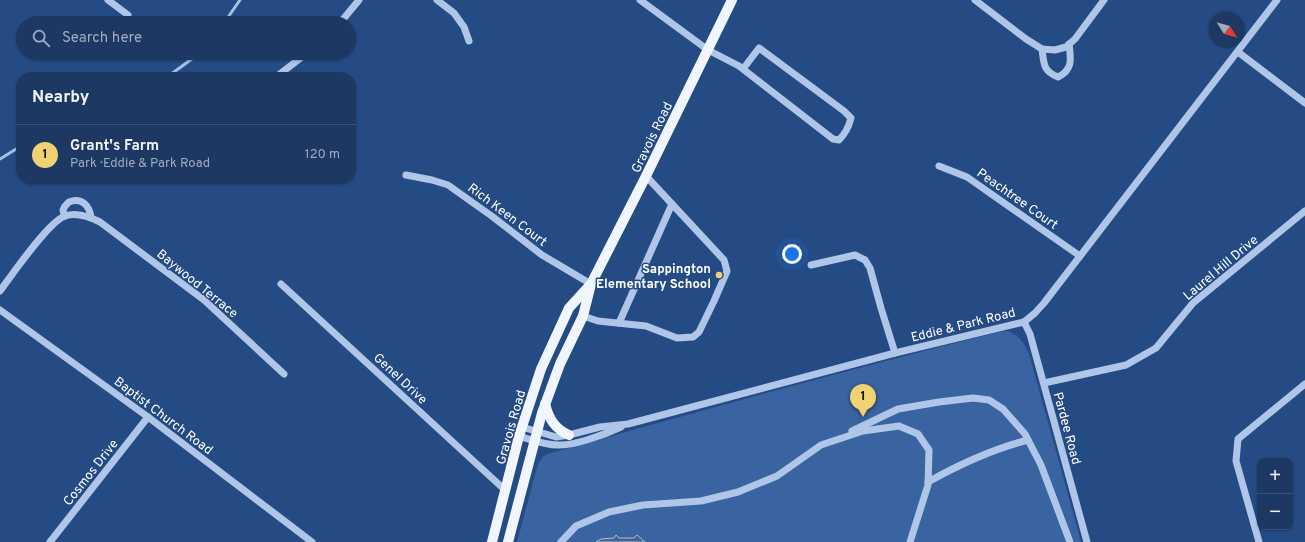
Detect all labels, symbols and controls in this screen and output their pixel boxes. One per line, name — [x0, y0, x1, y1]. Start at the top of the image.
north arrow — [1209, 12, 1245, 48]
search box — [16, 16, 356, 60]
icon: search — [30, 27, 52, 49]
text: Search here — [62, 29, 142, 48]
text: Nearby — [32, 87, 89, 109]
street label: Gravois Road — [629, 100, 677, 176]
text: Grant's Farm — [70, 137, 159, 156]
text: 1 — [42, 147, 48, 163]
text: 120 m — [305, 147, 340, 163]
text: Park · Eddie & Park Road — [70, 156, 210, 172]
street label: Peachtree Court — [973, 166, 1061, 234]
street label: Rich Keen Court — [464, 181, 550, 251]
street label: Laurel Hill Drive — [1181, 233, 1262, 304]
your location — [782, 244, 802, 264]
street label: Baywood Terrace — [153, 247, 241, 322]
place label: Sappington Elementary School — [596, 262, 711, 293]
marker: Sappington Elementary School — [714, 270, 724, 280]
street label: Eddie & Park Road — [910, 305, 1017, 347]
street label: Genel Drive — [369, 350, 430, 408]
street label: Baptist Church Road — [110, 374, 215, 459]
pin: 1 — [850, 384, 876, 417]
street label: Gravois Road — [494, 388, 530, 467]
street label: Pardee Road — [1049, 391, 1083, 467]
street label: Cosmos Drive — [61, 437, 123, 510]
map controls — [1257, 458, 1293, 530]
button: + — [1257, 458, 1293, 494]
button: − — [1257, 494, 1293, 530]

